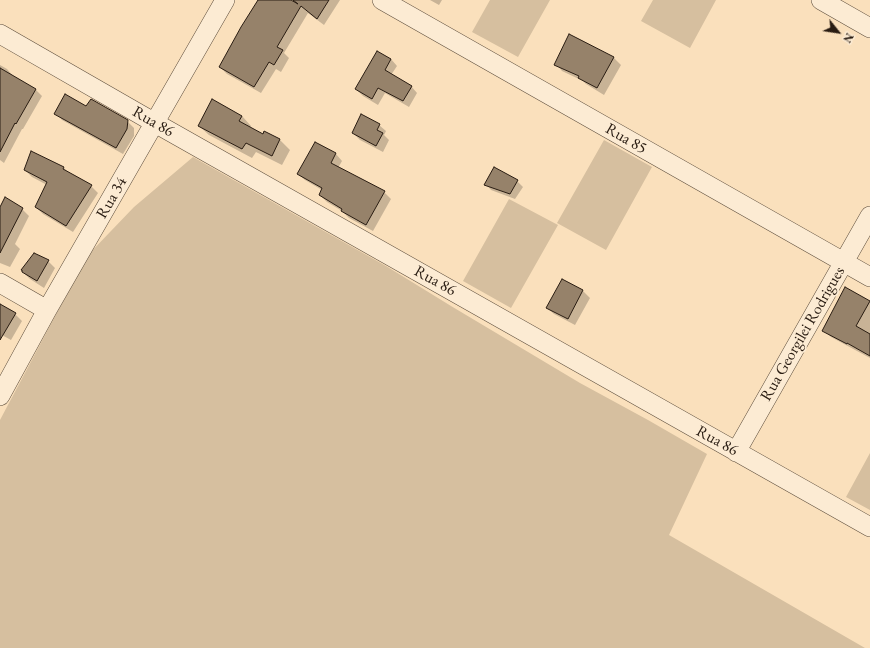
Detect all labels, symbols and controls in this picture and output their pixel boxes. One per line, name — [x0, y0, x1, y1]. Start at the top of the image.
north arrow — [818, 12, 858, 52]
text: N — [840, 31, 857, 45]
street label: Rua 86 — [129, 102, 177, 142]
street label: Rua 85 — [602, 119, 650, 159]
street label: Rua 34 — [92, 174, 132, 222]
street label: Rua 86 — [411, 262, 459, 300]
street label: Rua Georgilei Rodrigues — [757, 263, 849, 405]
street label: Rua 86 — [693, 422, 741, 460]

